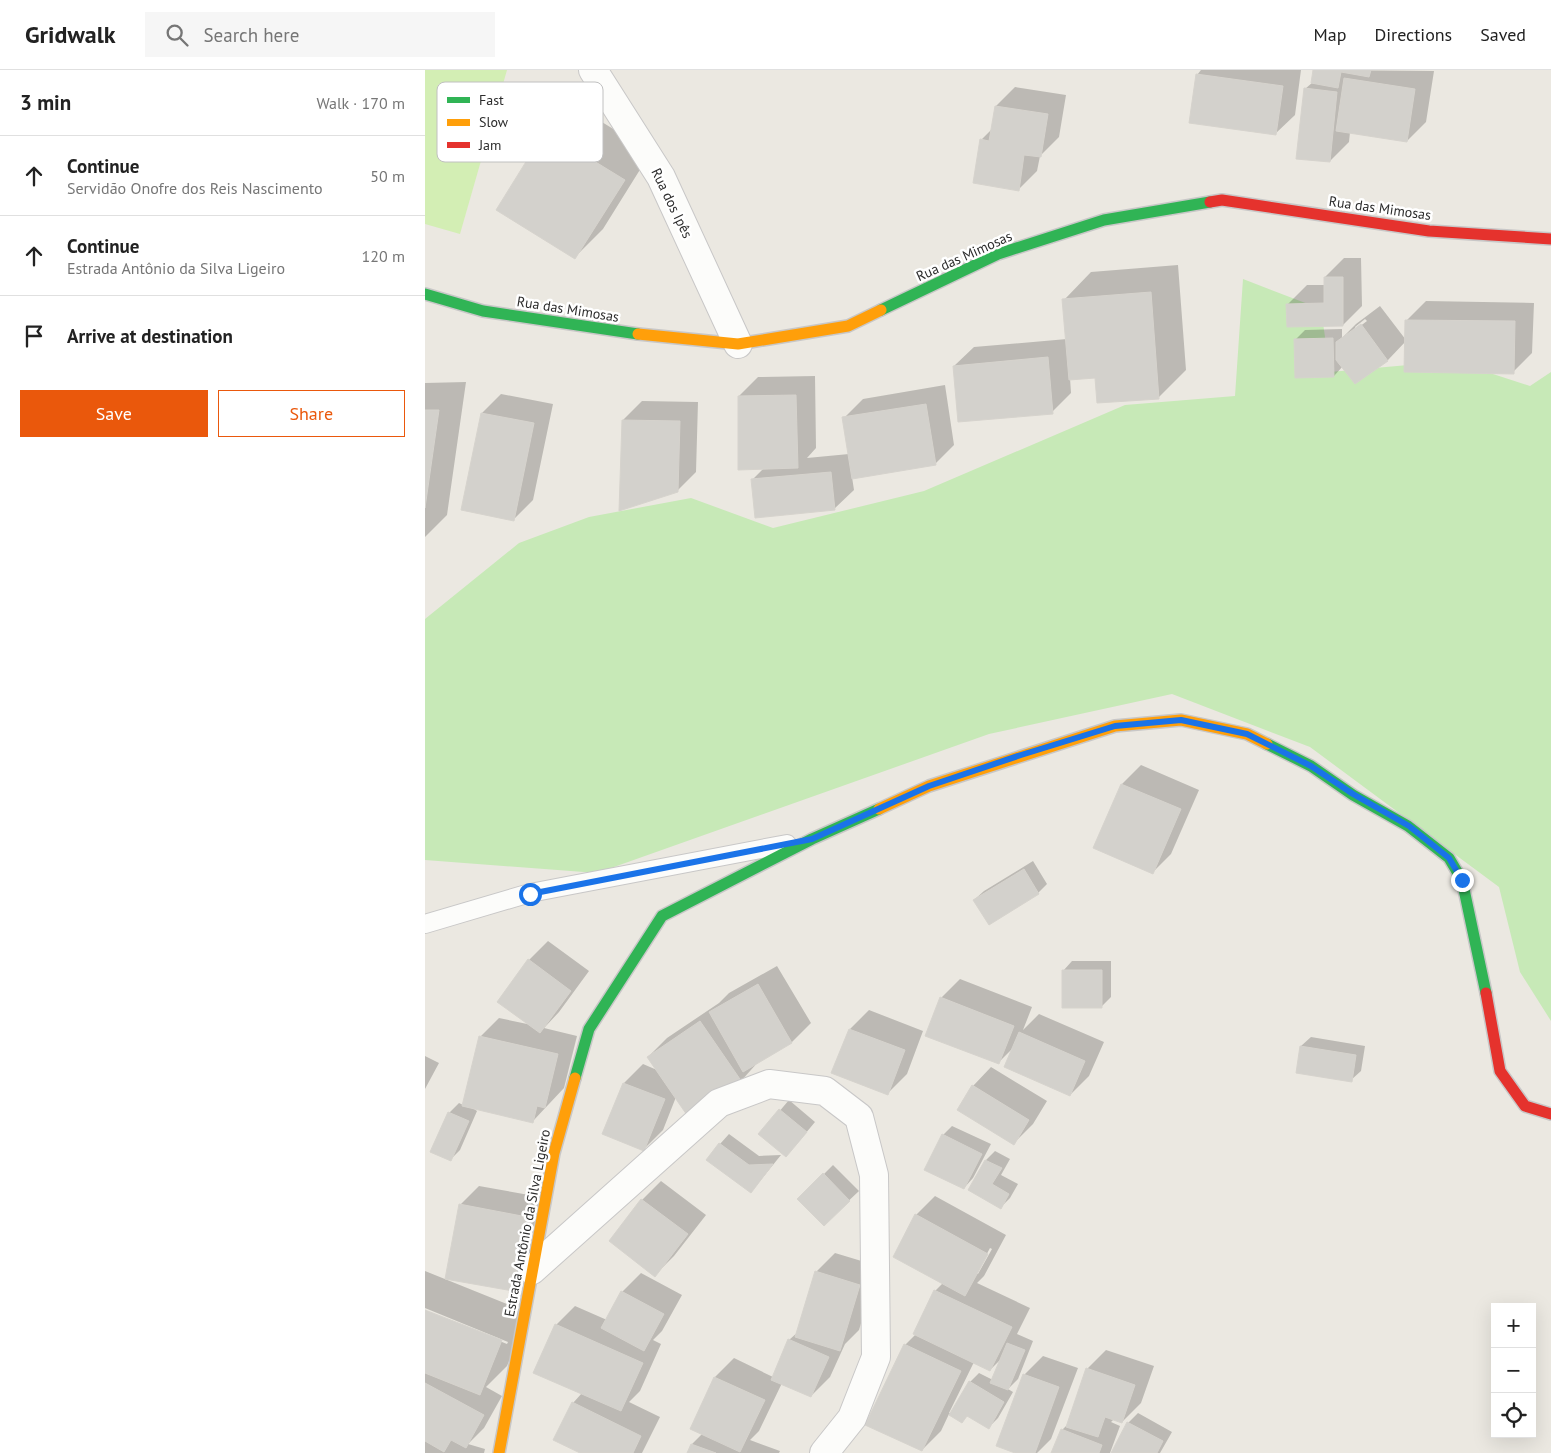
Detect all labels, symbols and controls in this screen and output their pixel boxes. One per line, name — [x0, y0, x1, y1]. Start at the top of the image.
search box — [145, 12, 495, 57]
text: Gridwalk — [25, 19, 115, 50]
icon: search — [163, 21, 191, 49]
text: Search here — [203, 23, 299, 47]
text: Map — [1314, 23, 1346, 46]
text: Directions — [1374, 23, 1452, 46]
text: Saved — [1480, 23, 1526, 46]
legend — [437, 82, 603, 162]
text: 3 min — [20, 89, 71, 116]
text: Fast — [479, 91, 504, 109]
text: Walk · 170 m — [316, 93, 405, 113]
text: Slow — [479, 113, 509, 131]
text: Jam — [478, 136, 501, 154]
text: Continue — [67, 154, 139, 178]
icon: ahead — [20, 162, 48, 190]
street label: Rua dos Ipês — [647, 165, 697, 241]
text: 50 m — [370, 166, 405, 186]
text: Servidão Onofre dos Reis Nascimento — [67, 178, 323, 198]
street label: Rua das Mimosas — [1328, 192, 1432, 224]
street label: Rua das Mimosas — [913, 227, 1015, 285]
text: Continue — [67, 234, 139, 258]
icon: ahead — [20, 242, 48, 270]
text: 120 m — [362, 246, 405, 266]
text: Estrada Antônio da Silva Ligeiro — [67, 258, 285, 278]
street label: Rua das Mimosas — [516, 292, 620, 326]
icon: arrive — [20, 322, 48, 350]
text: Arrive at destination — [67, 324, 233, 348]
button: Save — [20, 390, 208, 437]
button: Share — [218, 390, 405, 437]
route end — [1451, 869, 1474, 892]
route start — [519, 883, 542, 906]
street label: Estrada Antônio da Silva Ligeiro — [500, 1128, 554, 1318]
map controls — [1491, 1303, 1536, 1438]
button: + — [1491, 1303, 1536, 1348]
button: − — [1491, 1348, 1536, 1393]
button: locate — [1491, 1393, 1536, 1438]

